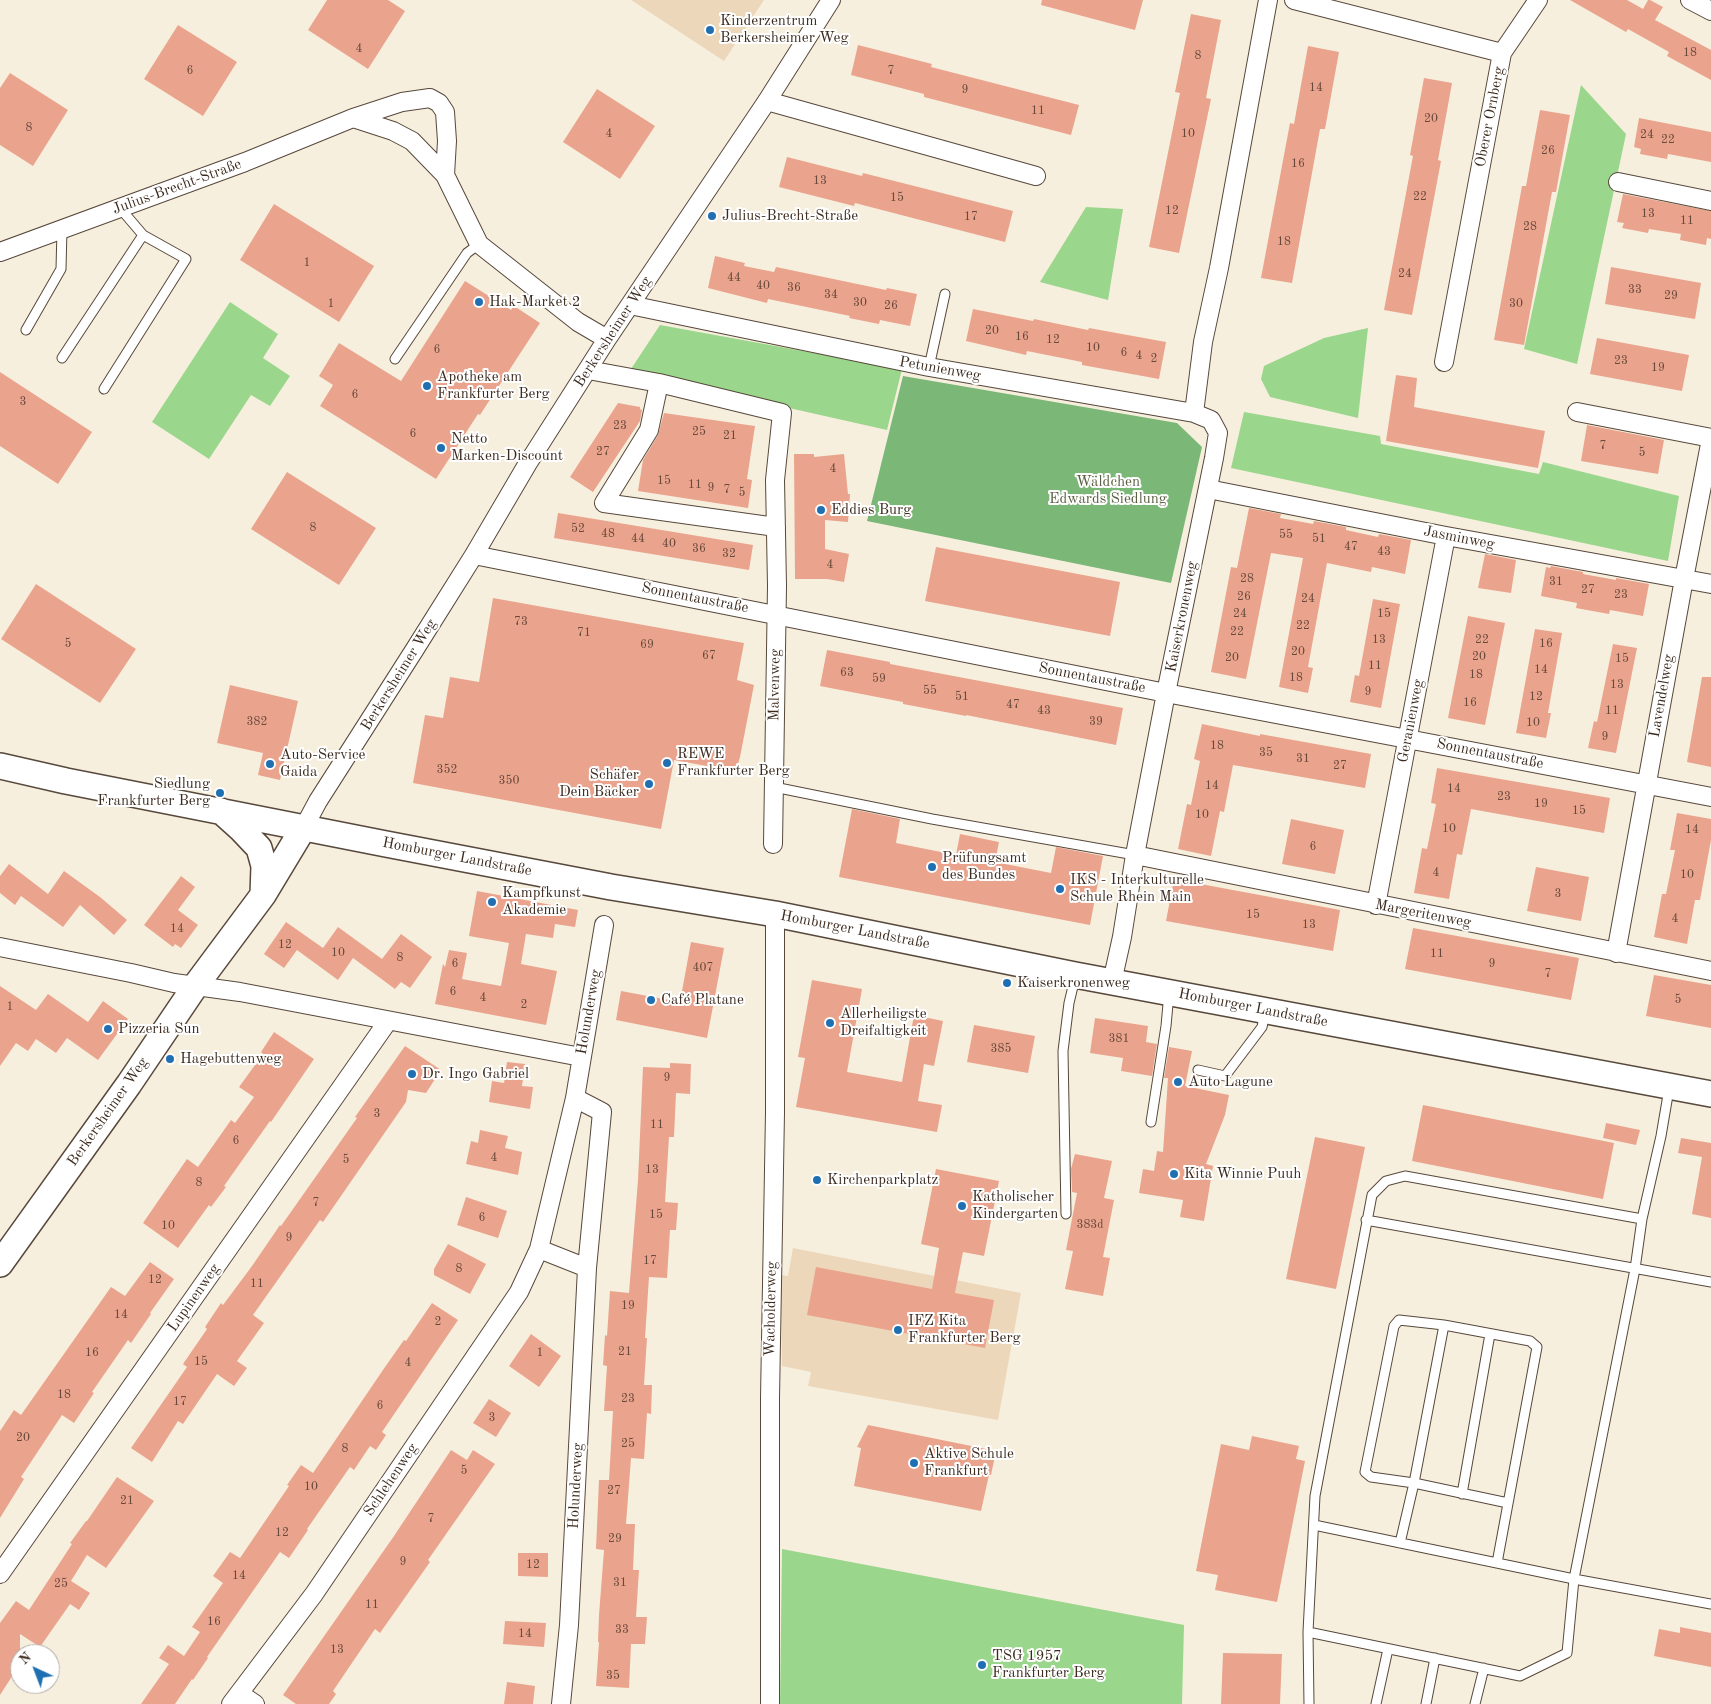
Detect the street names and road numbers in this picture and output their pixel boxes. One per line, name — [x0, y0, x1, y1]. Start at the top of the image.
street label: Oberer Ornberg — [1471, 65, 1509, 169]
street label: Julius-Brecht-Straße — [110, 155, 244, 219]
street label: Berkersheimer Weg — [570, 273, 656, 391]
street label: Petunienweg — [898, 353, 982, 385]
street label: Jasminweg — [1422, 522, 1496, 554]
street label: Kaiserkronenweg — [1162, 560, 1202, 674]
street label: Sonnentaustraße — [640, 579, 750, 617]
street label: Berkersheimer Weg — [357, 616, 441, 734]
street label: Malvenweg — [765, 649, 785, 721]
street label: Lavendelweg — [1646, 653, 1678, 739]
street label: Sonnentaustraße — [1037, 659, 1147, 697]
street label: Geranienweg — [1394, 678, 1428, 764]
street label: Sonnentaustraße — [1435, 735, 1545, 773]
street label: Homburger Landstraße — [381, 834, 533, 880]
street label: Margeritenweg — [1373, 896, 1473, 932]
street label: Homburger Landstraße — [779, 907, 931, 953]
street label: Holunderweg — [573, 968, 605, 1056]
street label: Homburger Landstraße — [1177, 985, 1329, 1031]
street label: Berkersheimer Weg — [64, 1054, 152, 1170]
street label: Lupinenweg — [164, 1261, 224, 1335]
street label: Wacholderweg — [761, 1261, 781, 1357]
street label: Schlehenweg — [360, 1440, 422, 1520]
street label: Holunderweg — [565, 1442, 587, 1530]

